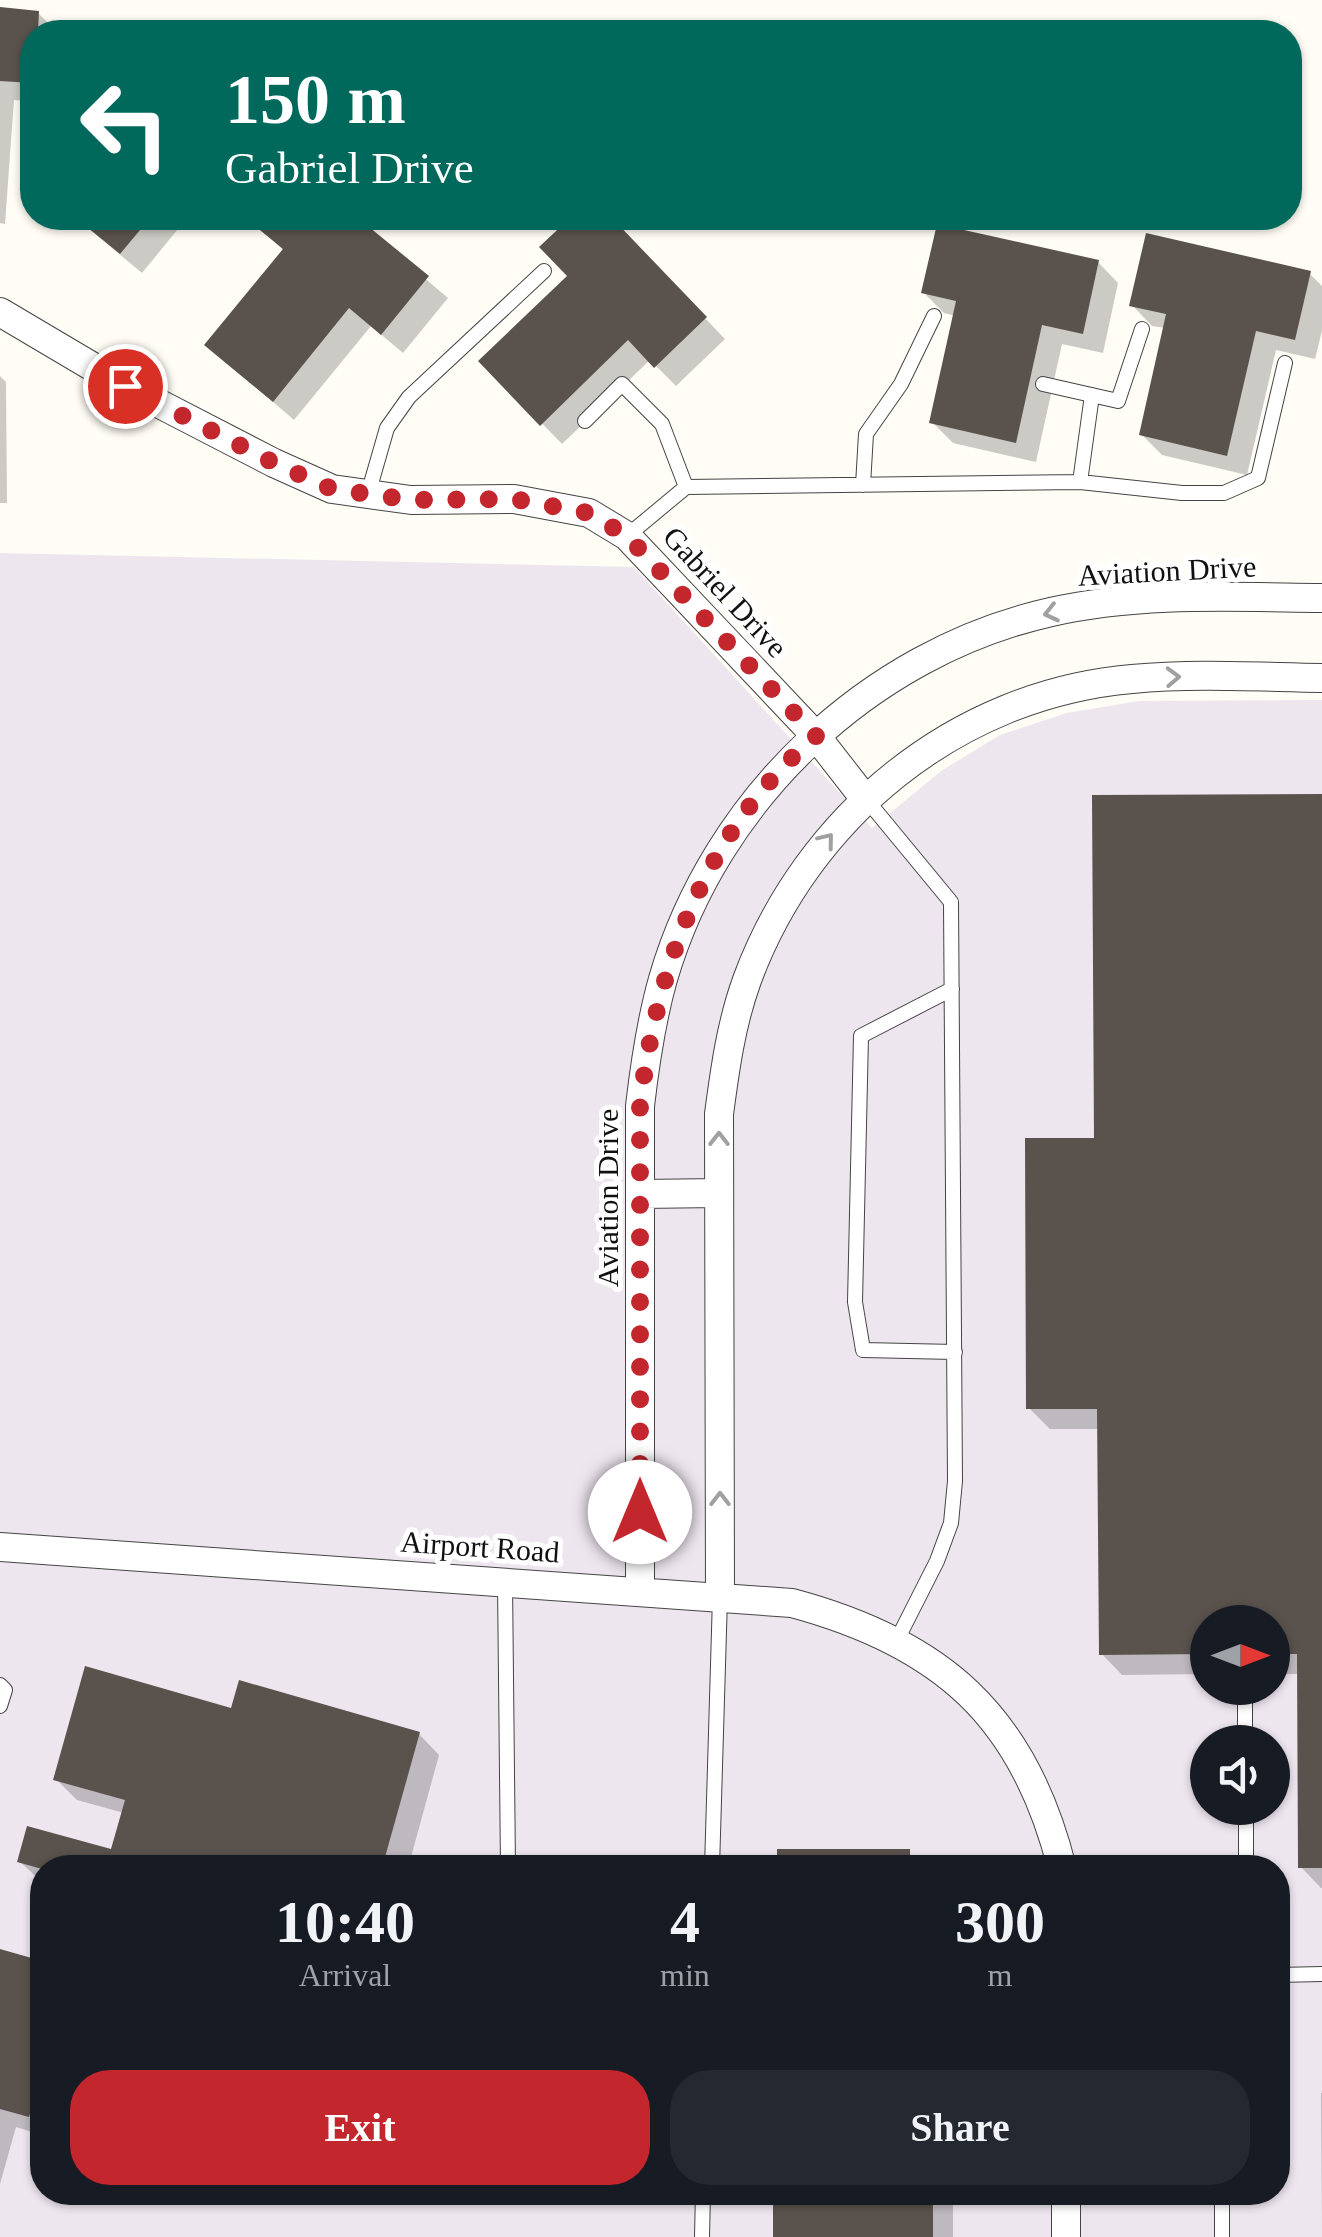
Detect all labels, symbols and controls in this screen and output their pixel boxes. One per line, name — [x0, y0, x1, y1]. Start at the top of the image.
icon: left — [60, 60, 190, 190]
text: 150 m — [225, 61, 406, 138]
text: Gabriel Drive — [225, 143, 474, 193]
pin — [83, 344, 168, 429]
icon: arrive — [98, 359, 153, 414]
street label: Gabriel Drive — [657, 520, 794, 664]
street label: Aviation Drive — [1077, 549, 1257, 592]
one-way arrow — [1043, 601, 1060, 622]
one-way arrow — [1165, 667, 1181, 688]
one-way arrow — [815, 833, 833, 851]
street label: Aviation Drive — [591, 1109, 624, 1287]
one-way arrow — [708, 1131, 730, 1146]
position arrow — [588, 1460, 692, 1564]
one-way arrow — [709, 1491, 731, 1506]
street label: Airport Road — [400, 1524, 561, 1569]
north arrow — [1190, 1605, 1290, 1705]
map controls — [1190, 1605, 1290, 1825]
button: sound — [1190, 1725, 1290, 1825]
text: 10:40 — [275, 1889, 415, 1955]
text: 4 — [670, 1889, 700, 1955]
text: 300 — [955, 1889, 1045, 1955]
text: Arrival — [299, 1957, 391, 1993]
text: min — [660, 1957, 710, 1993]
text: m — [987, 1957, 1012, 1993]
button: Exit — [70, 2070, 650, 2185]
button: Share — [670, 2070, 1250, 2185]

